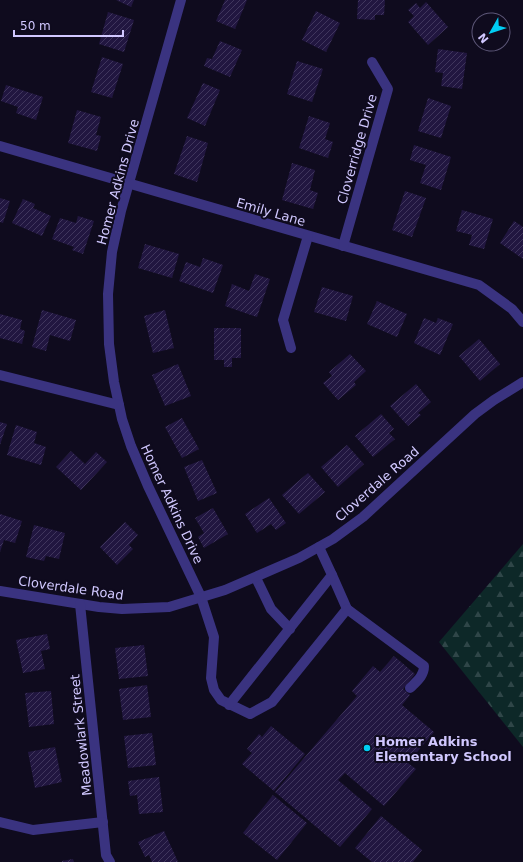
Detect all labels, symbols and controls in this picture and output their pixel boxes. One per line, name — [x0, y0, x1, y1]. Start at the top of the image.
scale bar — [14, 12, 123, 38]
north arrow — [471, 12, 511, 52]
text: 50 m — [20, 19, 51, 33]
text: N — [476, 30, 492, 46]
street label: Cloverridge Drive — [334, 92, 380, 206]
street label: Homer Adkins Drive — [94, 117, 142, 247]
street label: Emily Lane — [235, 195, 307, 229]
street label: Homer Adkins Drive — [138, 442, 206, 566]
street label: Cloverdale Road — [332, 444, 422, 524]
street label: Cloverdale Road — [17, 573, 125, 603]
street label: Meadowlark Street — [67, 673, 95, 797]
place label: Homer Adkins Elementary School — [375, 734, 512, 764]
marker: Homer Adkins Elementary School — [362, 743, 372, 753]

